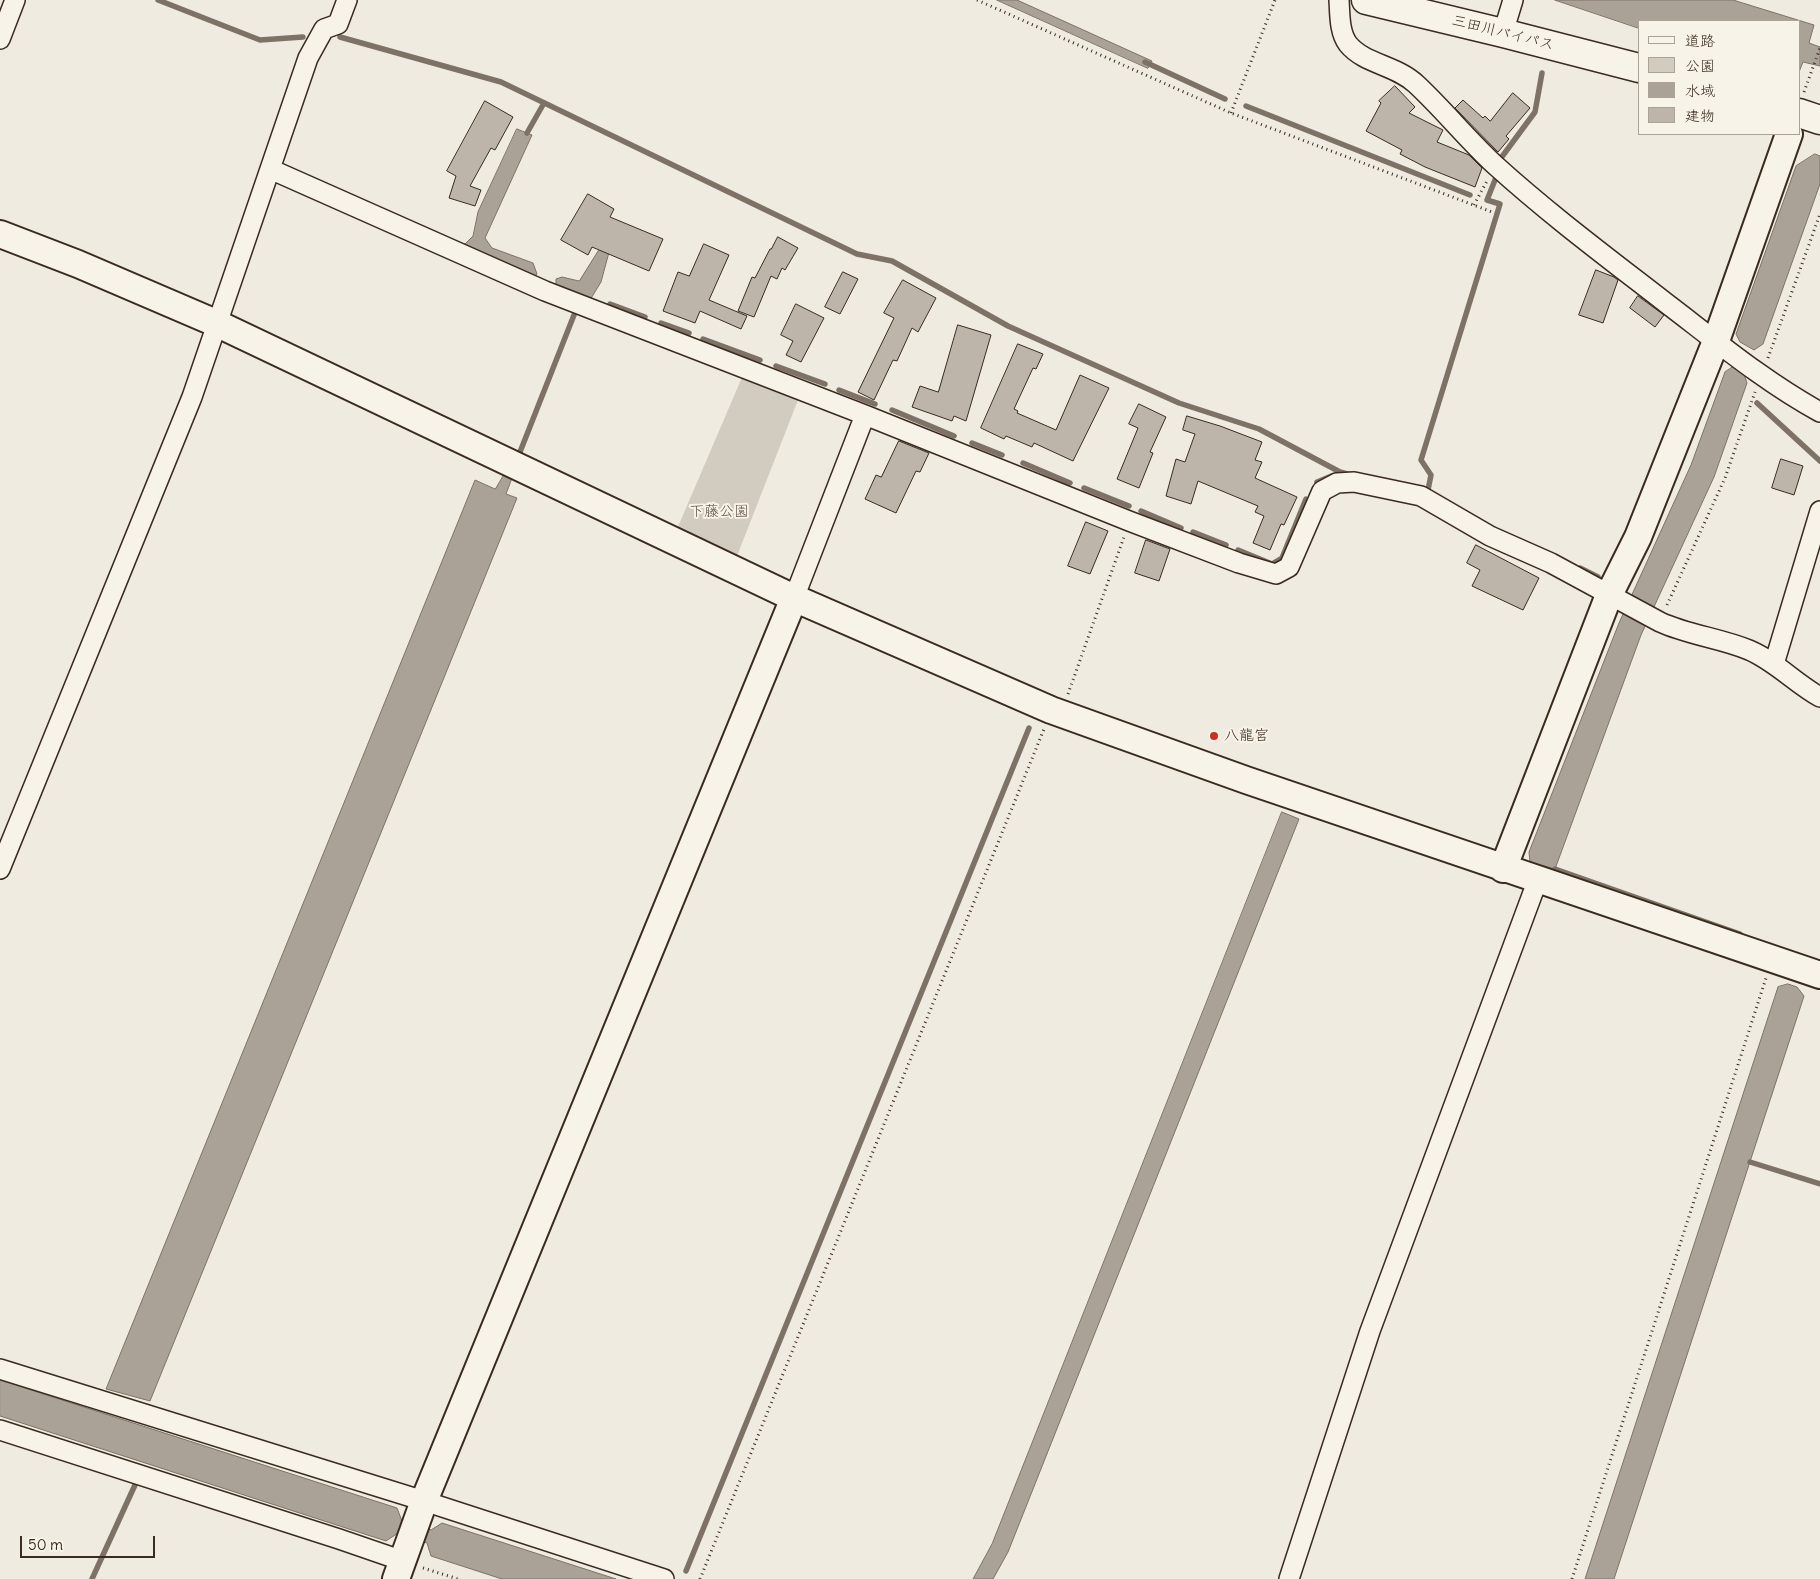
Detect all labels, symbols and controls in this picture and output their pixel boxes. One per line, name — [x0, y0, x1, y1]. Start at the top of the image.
street label: 三田川バイパス — [1450, 12, 1556, 54]
legend — [1638, 20, 1800, 135]
text: 道路 — [1685, 31, 1715, 50]
text: 公園 — [1685, 56, 1715, 75]
text: 水域 — [1685, 81, 1715, 100]
text: 建物 — [1685, 106, 1715, 125]
park label: 下藤公園 — [689, 503, 749, 521]
place label: 八龍宮 — [1224, 727, 1269, 745]
marker: 八龍宮 — [1208, 730, 1220, 742]
scale bar — [22, 1526, 158, 1558]
text: 50 m — [28, 1535, 63, 1554]

